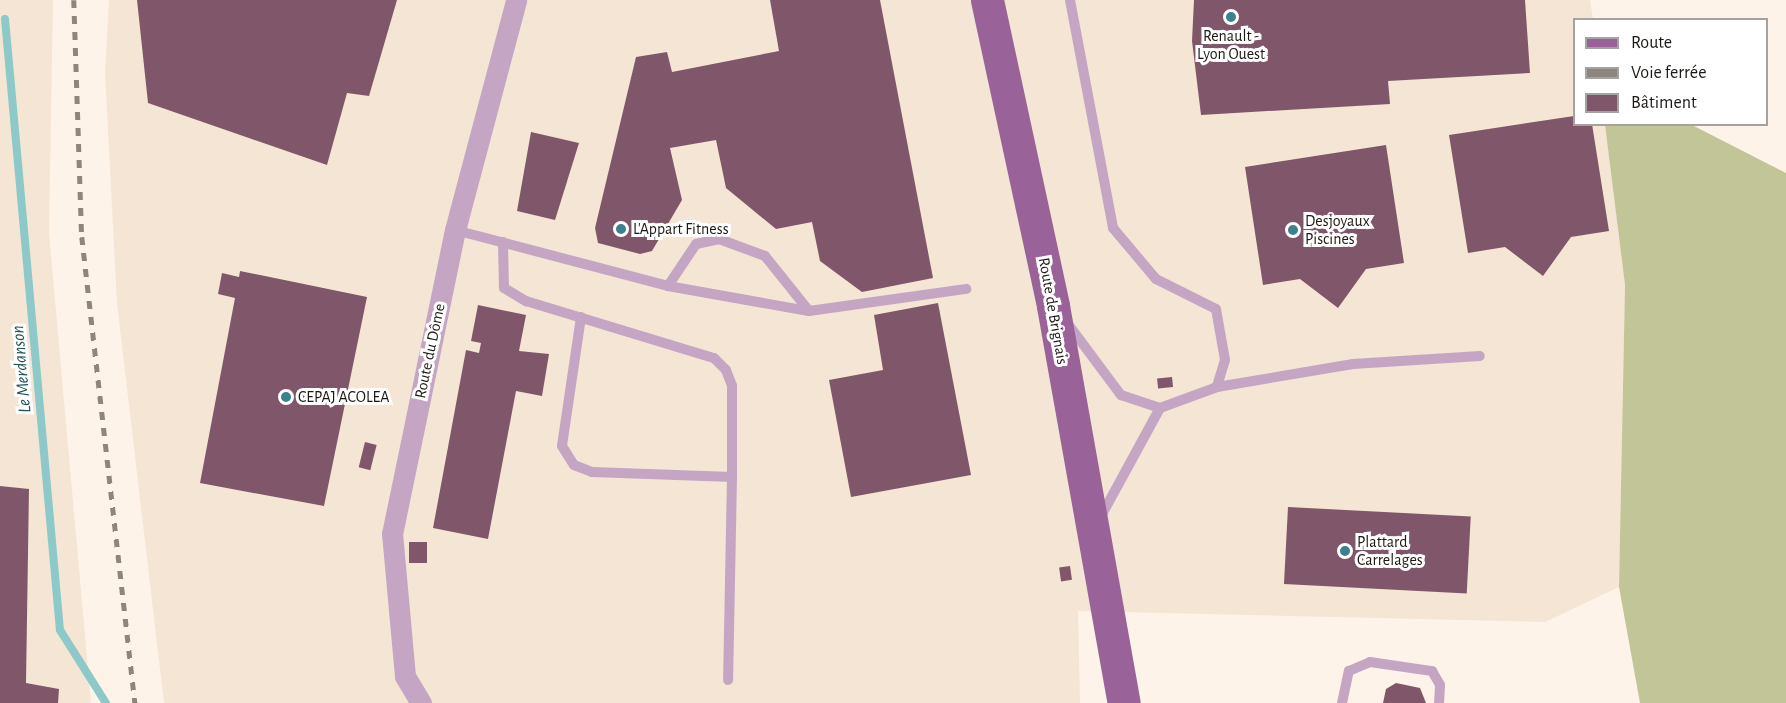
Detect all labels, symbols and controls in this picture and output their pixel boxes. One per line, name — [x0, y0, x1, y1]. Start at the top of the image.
marker: Renault - Lyon Ouest — [1224, 10, 1238, 24]
legend — [1573, 18, 1768, 126]
place label: Renault - Lyon Ouest — [1197, 26, 1265, 64]
text: Route — [1631, 34, 1672, 52]
text: Voie ferrée — [1631, 64, 1706, 82]
text: Bâtiment — [1631, 94, 1697, 112]
place label: Desjoyaux Piscines — [1305, 211, 1370, 249]
place label: L'Appart Fitness — [633, 219, 729, 239]
marker: L'Appart Fitness — [614, 222, 628, 236]
marker: Desjoyaux Piscines — [1286, 223, 1300, 237]
street label: Route de Brignais — [1034, 256, 1072, 366]
street label: Route du Dôme — [411, 302, 449, 400]
water label: Le Merdanson — [7, 324, 37, 414]
place label: CEPAJ ACOLEA — [298, 387, 390, 407]
marker: CEPAJ ACOLEA — [279, 390, 293, 404]
place label: Plattard Carrelages — [1357, 532, 1423, 570]
marker: Plattard Carrelages — [1338, 544, 1352, 558]

